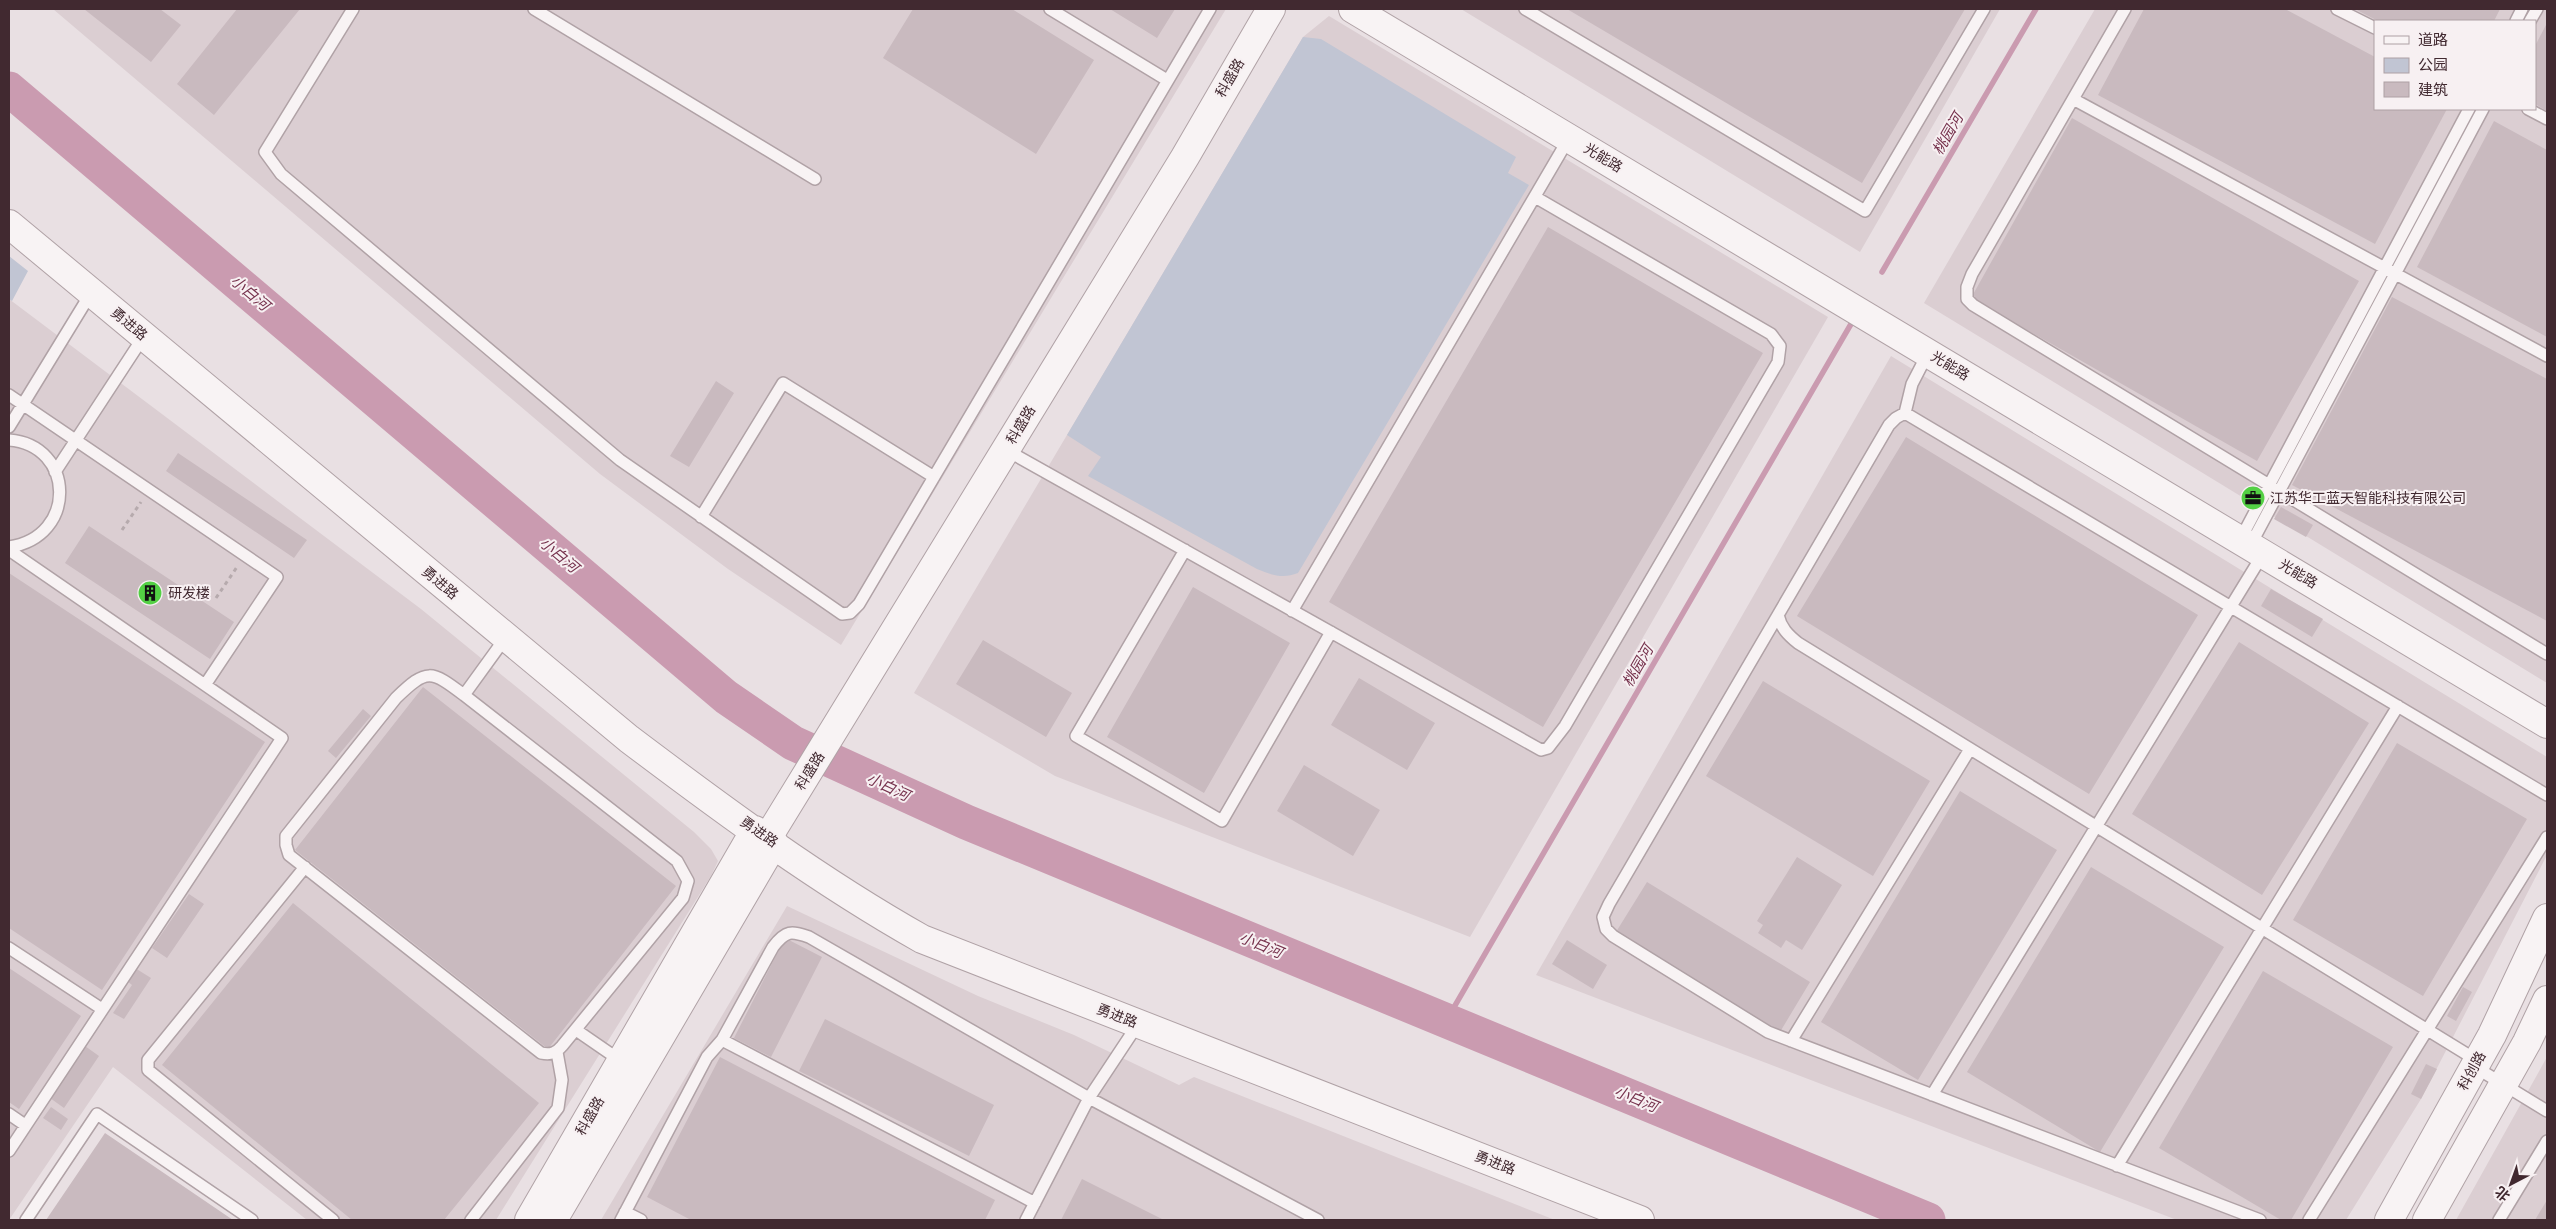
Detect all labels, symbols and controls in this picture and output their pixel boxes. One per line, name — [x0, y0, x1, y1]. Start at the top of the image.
legend — [2374, 20, 2536, 110]
text: 道路 — [2418, 30, 2448, 50]
street label: 科盛路 — [1211, 55, 1249, 101]
text: 公园 — [2418, 55, 2448, 75]
text: 建筑 — [2418, 80, 2448, 100]
water label: 桃园河 — [1928, 107, 1969, 158]
street label: 光能路 — [1580, 139, 1626, 177]
water label: 小白河 — [226, 271, 276, 317]
street label: 勇进路 — [107, 303, 151, 345]
street label: 光能路 — [1927, 347, 1973, 385]
street label: 科盛路 — [1002, 402, 1040, 448]
office icon: 江苏华工蓝天智能科技有限公司 — [2240, 485, 2266, 511]
place label: 江苏华工蓝天智能科技有限公司 — [2270, 489, 2466, 508]
water label: 小白河 — [535, 533, 585, 579]
street label: 光能路 — [2275, 555, 2321, 593]
street label: 勇进路 — [418, 562, 462, 604]
building icon: 研发楼 — [137, 580, 163, 606]
place label: 研发楼 — [168, 584, 210, 603]
water label: 桃园河 — [1618, 639, 1659, 690]
street label: 科盛路 — [791, 748, 829, 794]
water label: 小白河 — [863, 768, 915, 807]
street label: 勇进路 — [736, 812, 782, 852]
water label: 小白河 — [1236, 927, 1288, 964]
street label: 勇进路 — [1094, 1000, 1140, 1032]
street label: 科创路 — [2454, 1048, 2490, 1094]
water label: 小白河 — [1611, 1081, 1663, 1118]
street label: 科盛路 — [571, 1093, 609, 1139]
street label: 勇进路 — [1472, 1147, 1518, 1179]
north arrow — [2486, 1159, 2536, 1209]
text: 北 — [2491, 1182, 2514, 1205]

